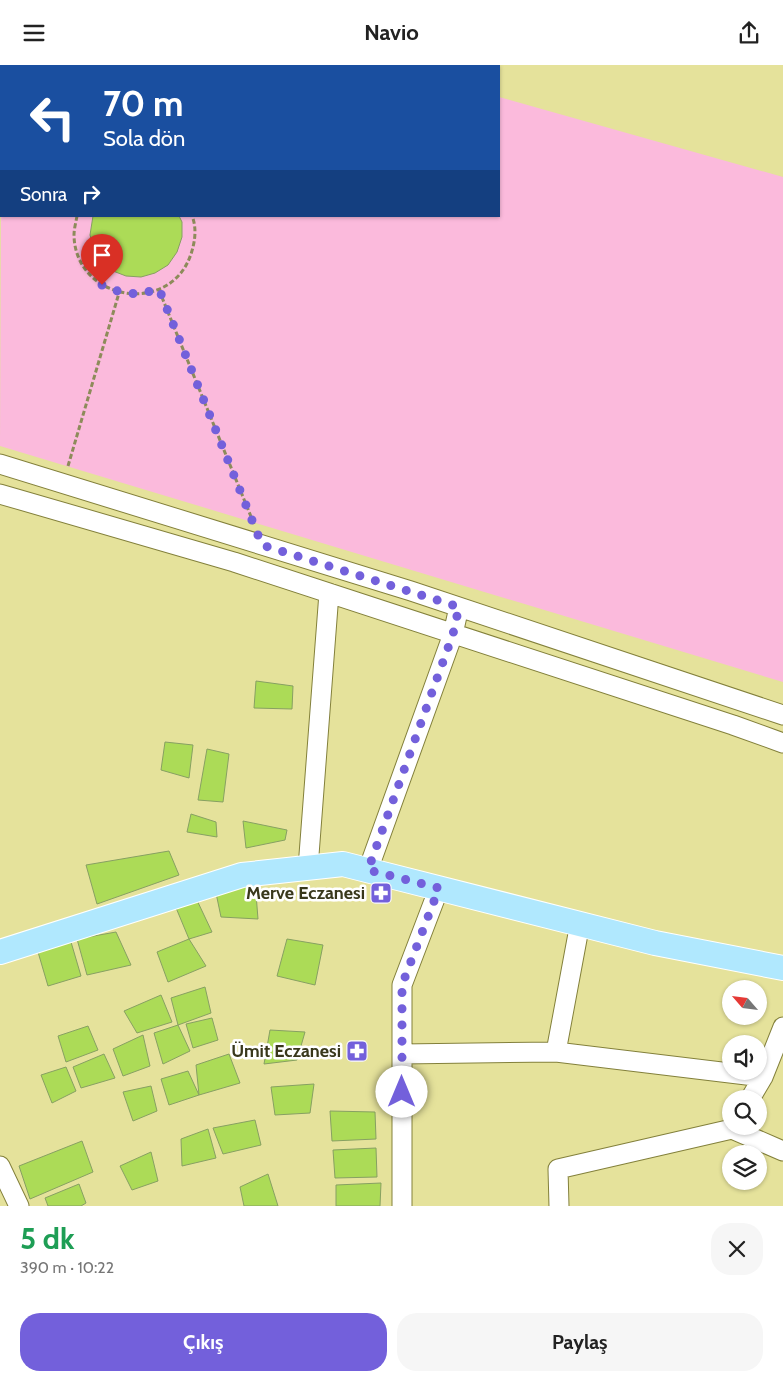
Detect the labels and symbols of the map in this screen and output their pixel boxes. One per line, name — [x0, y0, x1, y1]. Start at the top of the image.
pin — [81, 234, 123, 285]
pharmacy icon: Merve Eczanesi — [369, 881, 393, 905]
place label: Merve Eczanesi — [246, 882, 365, 904]
north arrow — [722, 980, 768, 1025]
pharmacy icon: Ümit Eczanesi — [345, 1039, 369, 1063]
place label: Ümit Eczanesi — [231, 1040, 341, 1062]
position arrow — [375, 1065, 427, 1117]

